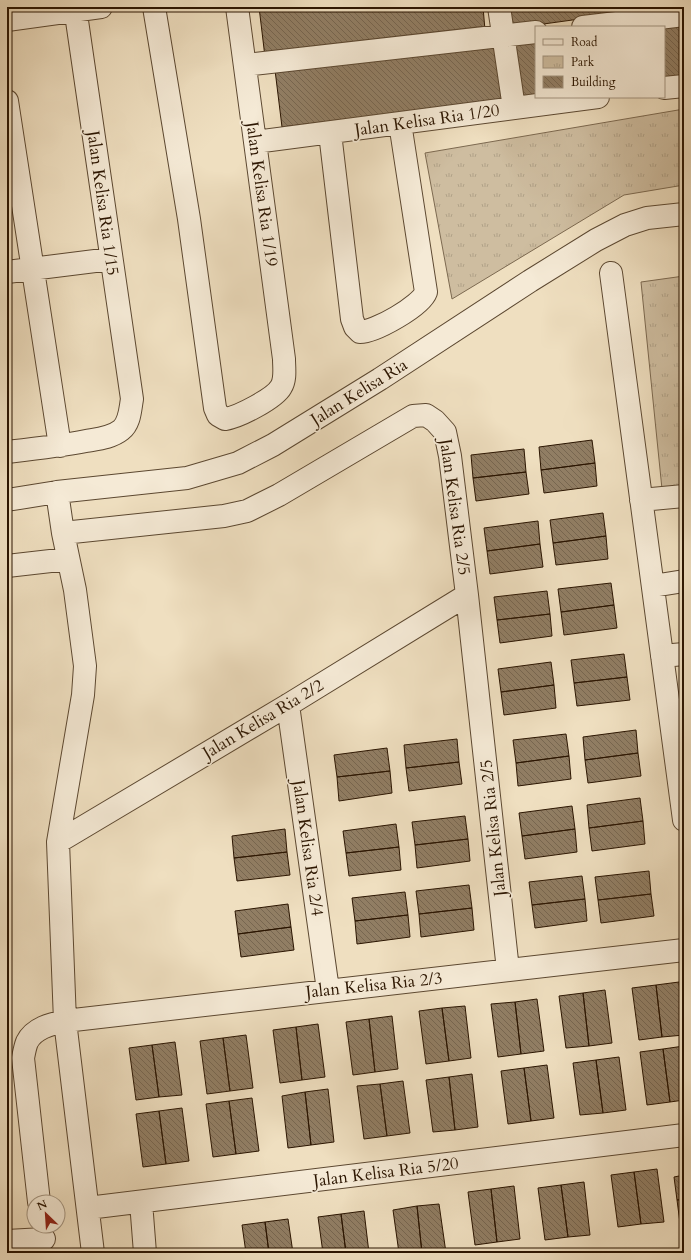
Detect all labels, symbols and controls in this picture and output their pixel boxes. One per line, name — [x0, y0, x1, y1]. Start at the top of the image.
legend — [535, 26, 665, 98]
text: Road — [571, 34, 598, 50]
text: Park — [571, 54, 595, 70]
text: Building — [571, 74, 616, 90]
street label: Jalan Kelisa Ria 1/20 — [350, 98, 501, 142]
street label: Jalan Kelisa Ria 1/19 — [240, 117, 284, 268]
street label: Jalan Kelisa Ria 1/15 — [81, 126, 125, 277]
street label: Jalan Kelisa Ria — [304, 353, 412, 432]
street label: Jalan Kelisa Ria 2/5 — [434, 434, 476, 577]
street label: Jalan Kelisa Ria 2/2 — [196, 674, 328, 766]
street label: Jalan Kelisa Ria 2/5 — [474, 758, 512, 901]
street label: Jalan Kelisa Ria 2/4 — [287, 775, 329, 918]
street label: Jalan Kelisa Ria 2/3 — [301, 966, 444, 1004]
street label: Jalan Kelisa Ria 5/20 — [309, 1152, 460, 1193]
north arrow — [26, 1194, 66, 1234]
text: N — [34, 1196, 50, 1214]

